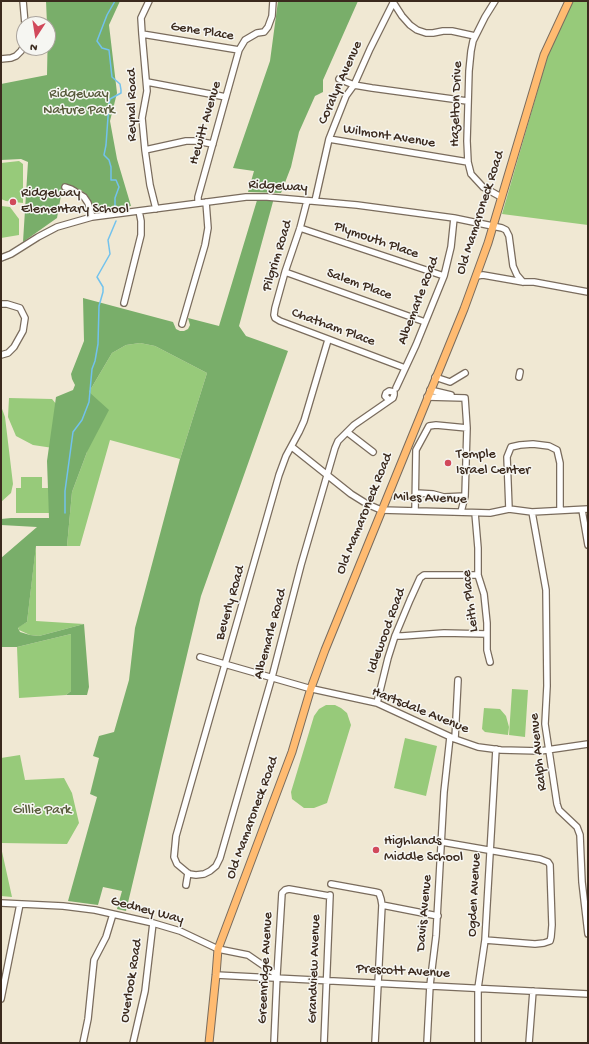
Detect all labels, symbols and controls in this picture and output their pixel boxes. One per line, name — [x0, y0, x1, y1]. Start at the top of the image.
north arrow — [16, 16, 56, 56]
street label: Gene Place — [169, 19, 235, 45]
street label: Coralyn Avenue — [315, 39, 367, 127]
text: N — [29, 40, 38, 53]
street label: Hazelton Drive — [447, 61, 467, 147]
street label: Reynal Road — [125, 69, 141, 141]
street label: Hewitt Avenue — [186, 79, 226, 167]
park label: Ridgeway Nature Park — [43, 87, 115, 120]
street label: Wilmont Avenue — [342, 121, 436, 153]
street label: Old Mamaroneck Road — [453, 149, 509, 277]
street label: Ridgeway — [248, 177, 308, 197]
place label: Ridgeway Elementary School — [21, 186, 129, 218]
marker: Ridgeway Elementary School — [8, 197, 18, 207]
street label: Pilgrim Road — [259, 218, 297, 294]
street label: Plymouth Place — [331, 219, 421, 263]
street label: Albemarle Road — [395, 255, 443, 347]
street label: Salem Place — [324, 265, 394, 305]
street label: Chatham Place — [289, 305, 377, 351]
place label: Temple Israel Center — [456, 447, 530, 480]
street label: Old Mamaroneck Road — [333, 451, 397, 577]
marker: Temple Israel Center — [443, 458, 453, 468]
street label: Miles Avenue — [393, 489, 467, 509]
street label: Beverly Road — [212, 564, 250, 642]
street label: Leith Place — [459, 569, 483, 633]
street label: Idlewood Road — [364, 586, 410, 676]
street label: Albemarle Road — [251, 587, 291, 681]
street label: Hartsdale Avenue — [369, 684, 471, 738]
street label: Ralph Avenue — [527, 712, 551, 792]
street label: Old Mamaroneck Road — [223, 754, 283, 882]
park label: Gillie Park — [13, 803, 71, 819]
place label: Highlands Middle School — [384, 834, 463, 866]
marker: Highlands Middle School — [371, 845, 381, 855]
street label: Ogden Avenue — [464, 853, 486, 937]
street label: Davis Avenue — [413, 874, 437, 952]
street label: Gedney Way — [109, 893, 185, 929]
street label: Greenridge Avenue — [255, 912, 277, 1024]
street label: Grandview Avenue — [305, 914, 325, 1024]
street label: Overlook Road — [117, 938, 147, 1024]
street label: Prescott Avenue — [356, 961, 450, 983]

